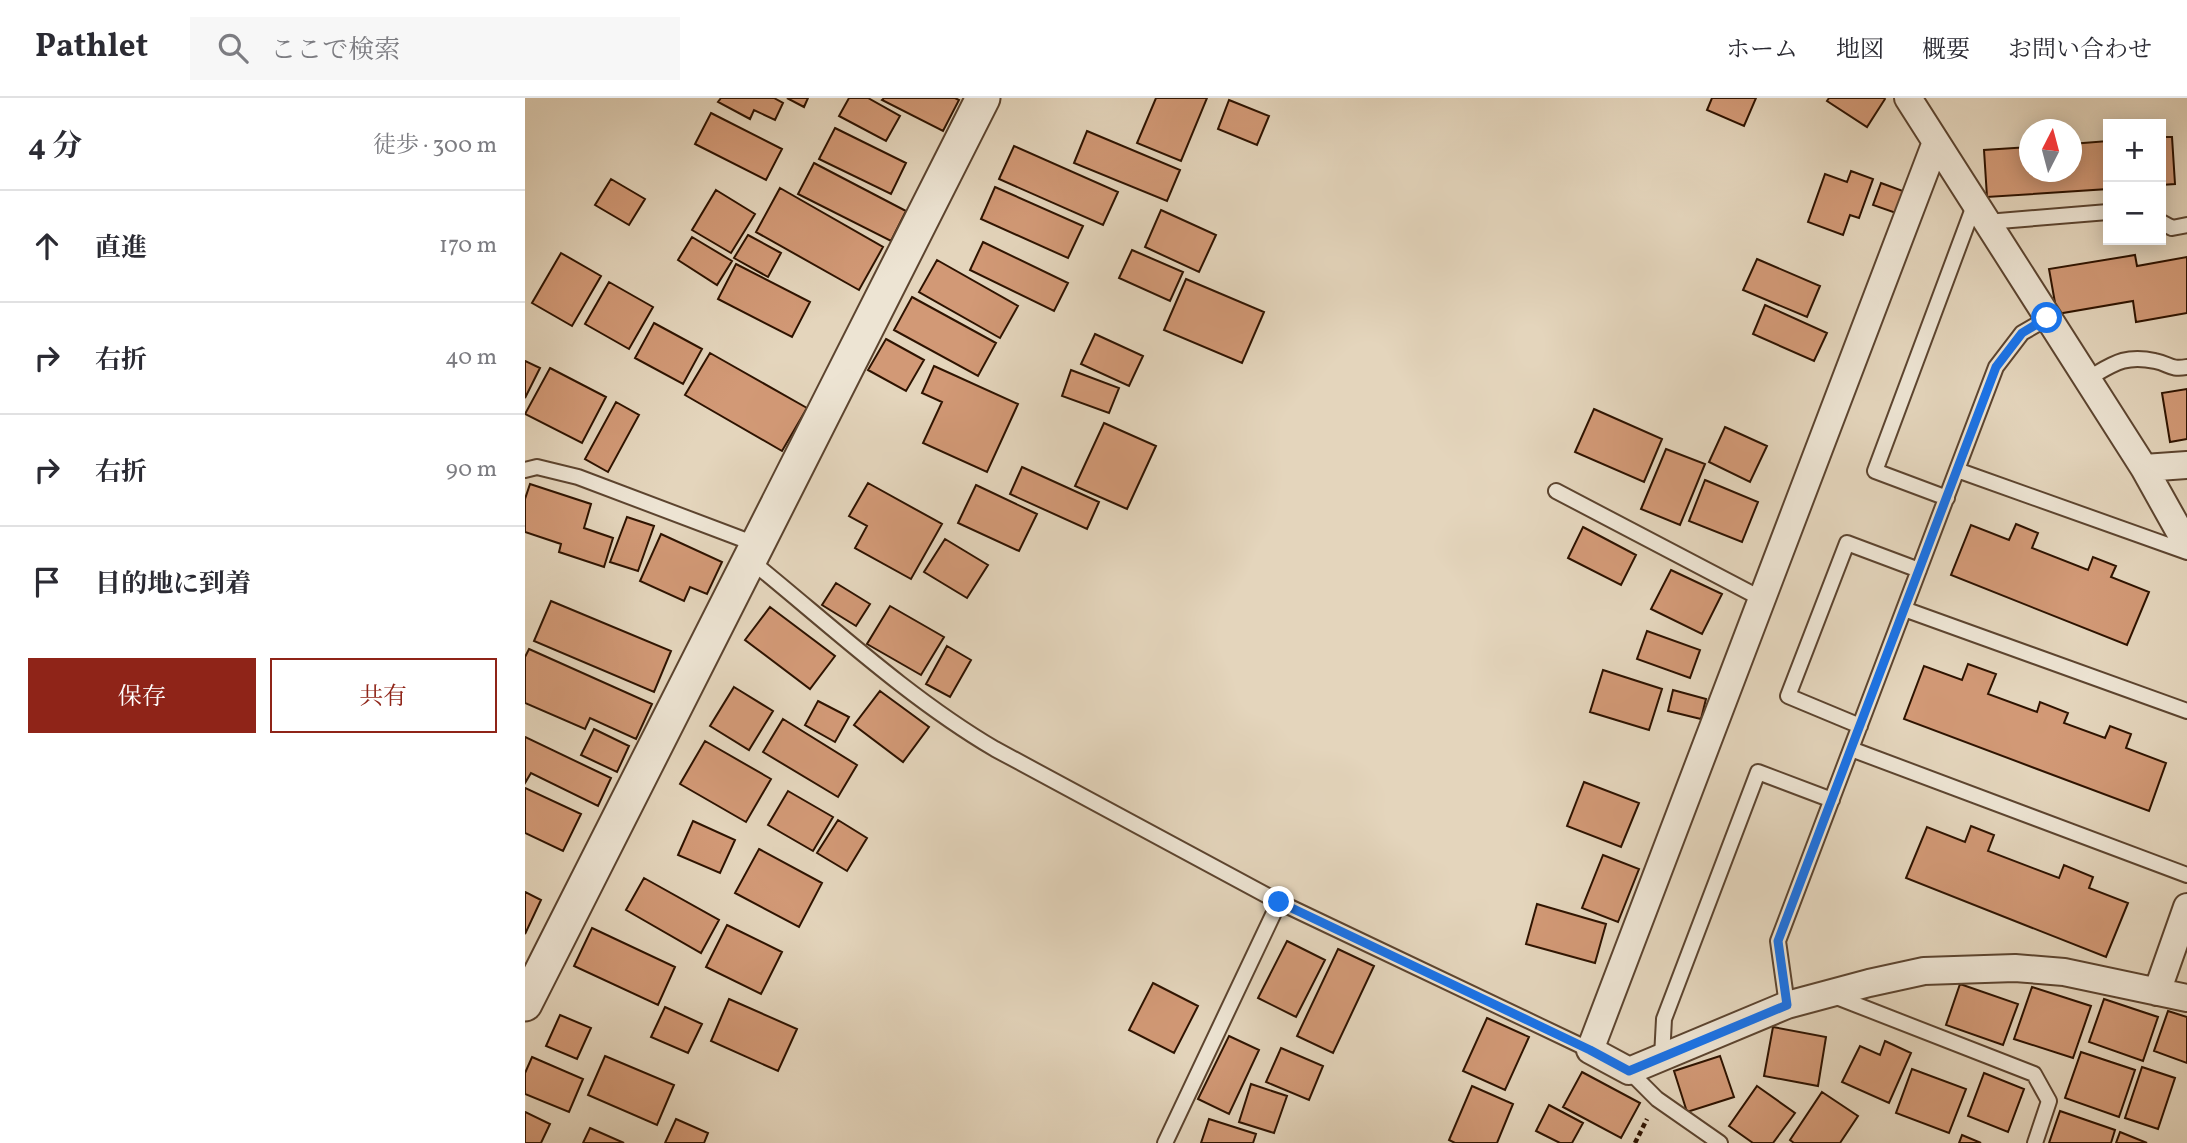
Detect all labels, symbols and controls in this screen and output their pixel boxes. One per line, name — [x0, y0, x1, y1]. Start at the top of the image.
search box — [190, 17, 680, 80]
text: Pathlet — [35, 25, 148, 71]
icon: search — [214, 29, 252, 67]
text: ここで検索 — [270, 33, 400, 69]
text: ホーム — [1726, 34, 1798, 68]
text: 地図 — [1836, 34, 1884, 68]
text: 概要 — [1922, 34, 1970, 68]
text: お問い合わせ — [2008, 34, 2152, 68]
north arrow — [2019, 119, 2082, 182]
map controls — [2103, 119, 2166, 245]
button: + — [2103, 119, 2166, 182]
text: 4 分 — [28, 126, 82, 168]
text: 徒歩 · 300 m — [373, 130, 497, 162]
button: − — [2103, 182, 2166, 245]
icon: ahead — [28, 227, 66, 265]
text: 170 m — [439, 230, 497, 262]
text: 直進 — [95, 231, 147, 267]
route start — [2031, 302, 2062, 333]
icon: right — [28, 339, 66, 377]
text: 40 m — [445, 342, 497, 374]
text: 右折 — [95, 343, 147, 379]
icon: right — [28, 451, 66, 489]
text: 90 m — [446, 454, 497, 486]
text: 右折 — [95, 455, 147, 491]
icon: arrive — [28, 563, 66, 601]
text: 目的地に到着 — [95, 567, 251, 603]
button: 保存 — [28, 658, 256, 733]
button: 共有 — [270, 658, 497, 733]
route end — [1263, 886, 1294, 917]

